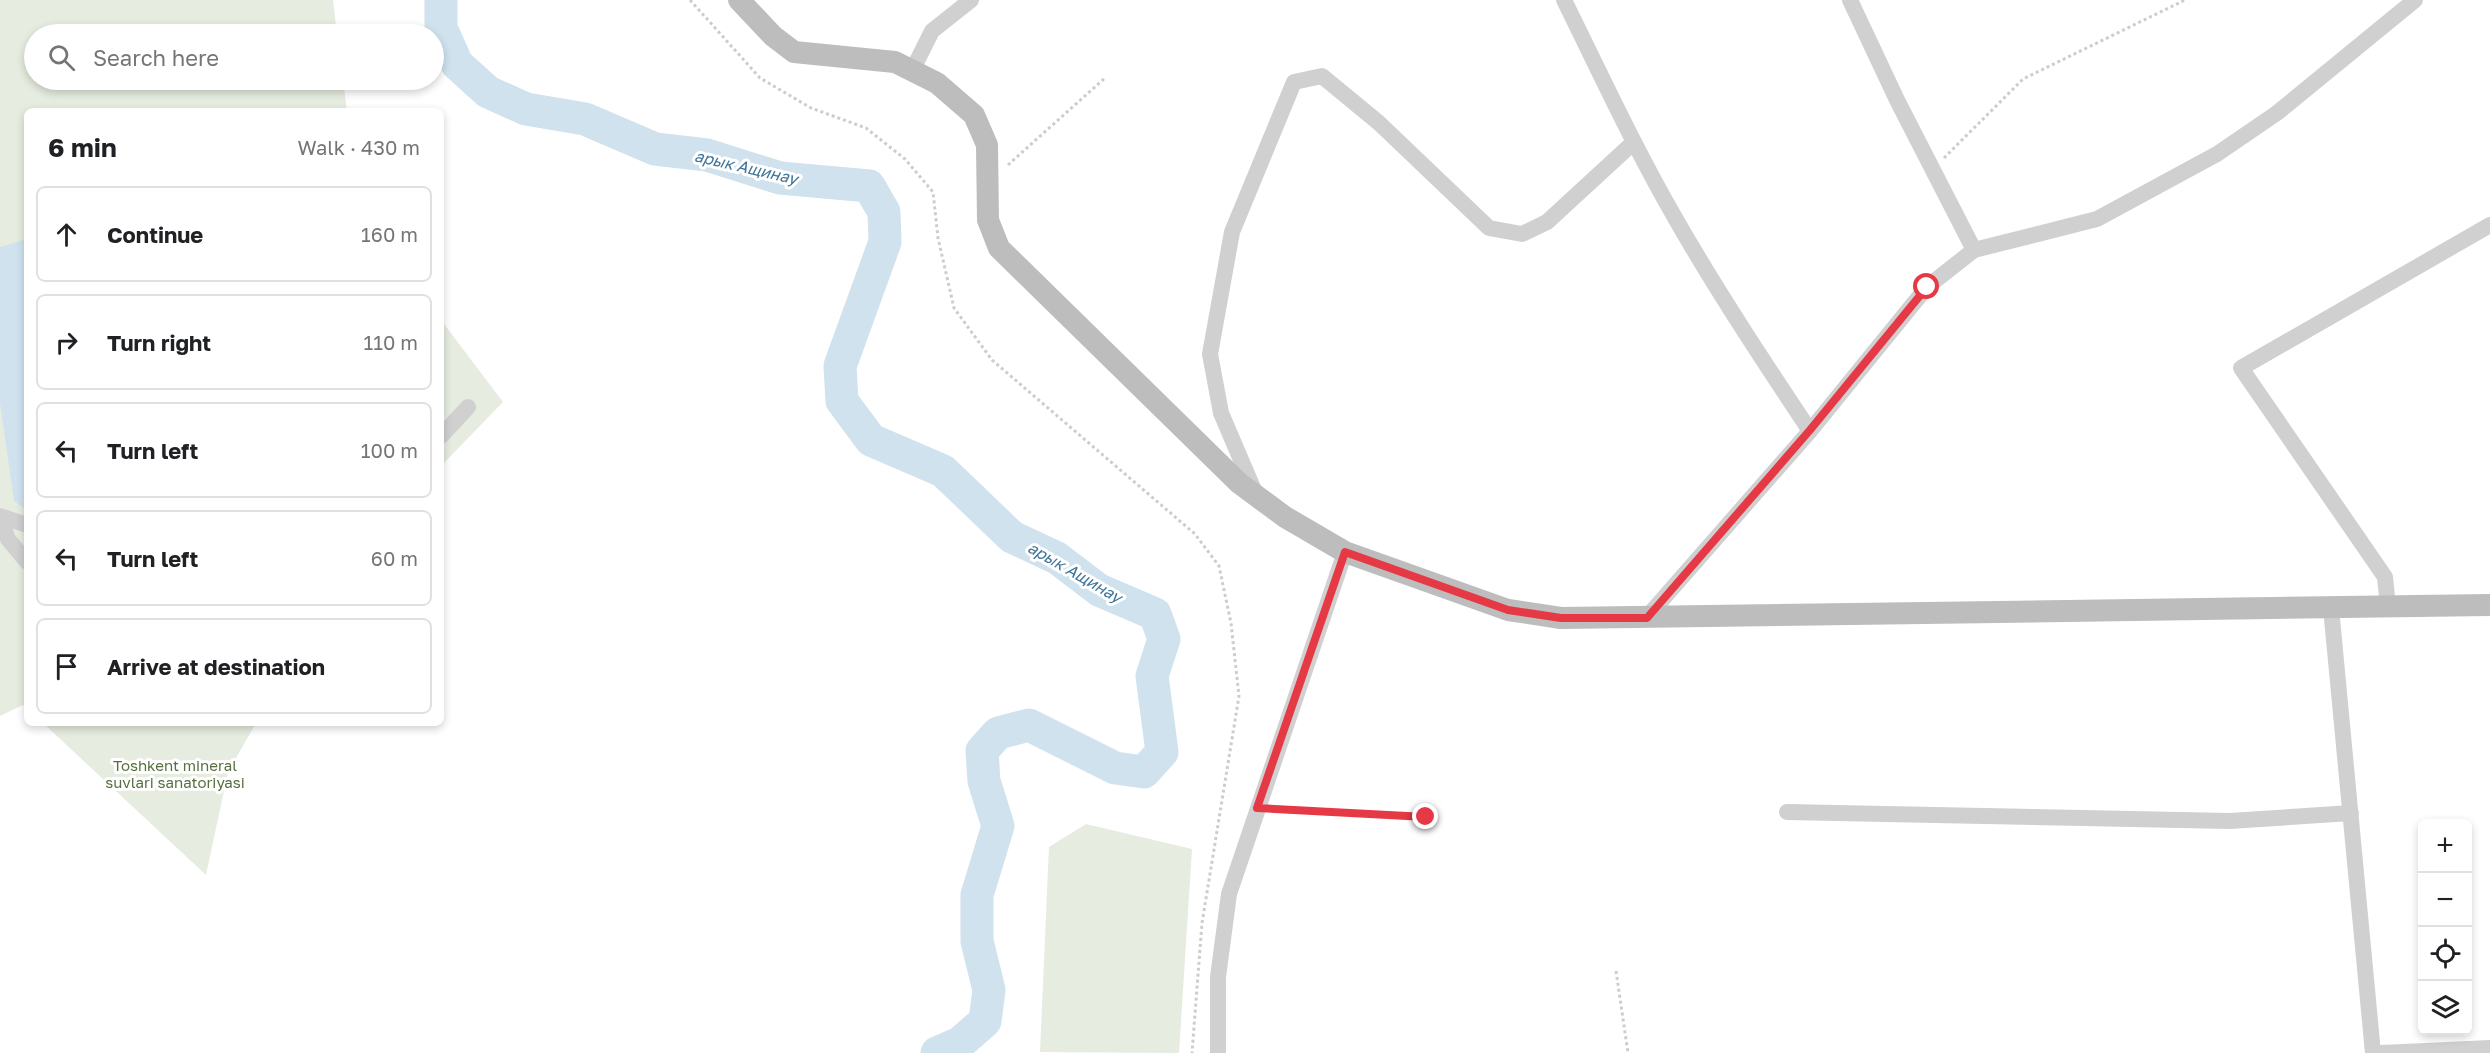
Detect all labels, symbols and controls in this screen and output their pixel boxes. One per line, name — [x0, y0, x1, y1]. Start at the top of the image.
search box — [24, 24, 444, 90]
icon: search — [45, 41, 78, 74]
text: Search here — [93, 44, 219, 71]
text: 6 min — [48, 132, 117, 163]
text: Walk · 430 m — [298, 135, 420, 159]
water label: арык Ащинау — [693, 145, 801, 189]
icon: ahead — [50, 218, 83, 251]
text: Continue — [107, 221, 203, 248]
text: 160 m — [361, 222, 418, 246]
route start — [1913, 273, 1939, 299]
icon: right — [50, 326, 83, 359]
text: Turn right — [107, 329, 211, 356]
text: 110 m — [364, 330, 418, 354]
icon: left — [50, 434, 83, 467]
text: Turn left — [107, 437, 198, 464]
text: 100 m — [361, 438, 418, 462]
water label: арык Ащинау — [1024, 537, 1127, 608]
icon: left — [50, 542, 83, 575]
text: Turn left — [107, 545, 198, 572]
text: 60 m — [371, 546, 418, 570]
icon: arrive — [50, 650, 83, 683]
text: Arrive at destination — [107, 653, 325, 680]
park label: Toshkent mineral suvlari sanatoriyasi — [105, 756, 245, 791]
route end — [1412, 803, 1438, 829]
map controls — [2418, 819, 2472, 1035]
button: + — [2418, 819, 2472, 873]
button: − — [2418, 873, 2472, 927]
button: locate — [2418, 927, 2472, 981]
button: layers — [2418, 981, 2472, 1035]

